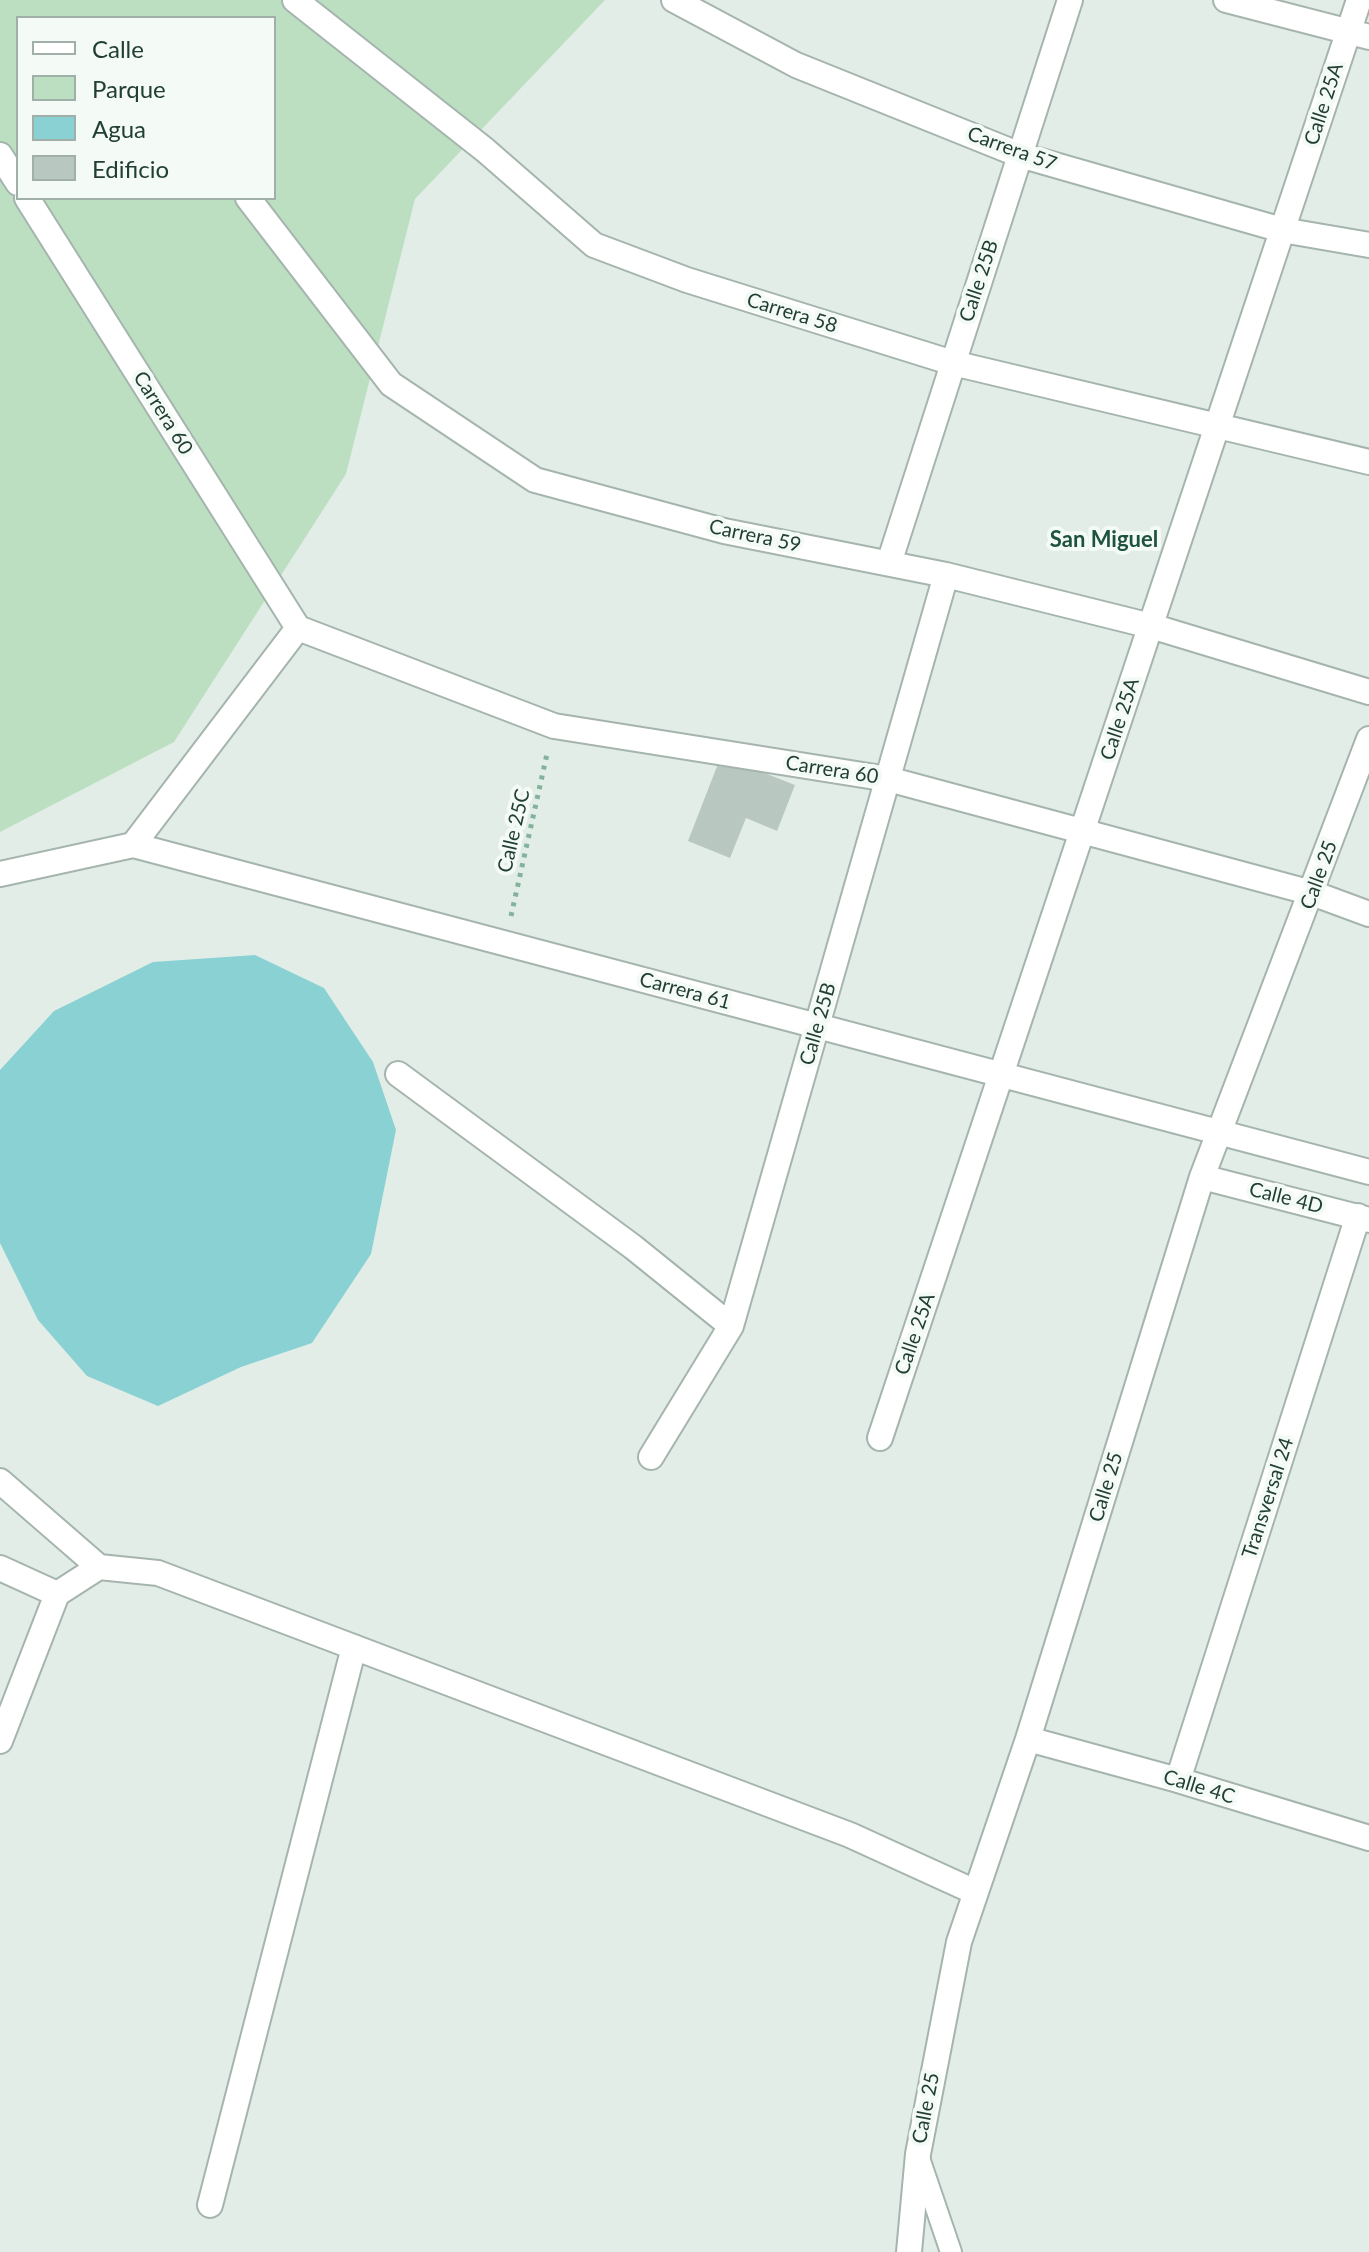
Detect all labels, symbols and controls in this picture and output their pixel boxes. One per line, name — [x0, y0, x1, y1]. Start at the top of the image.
legend — [16, 16, 276, 200]
text: Calle — [92, 34, 144, 63]
street label: Calle 25A — [1299, 60, 1349, 148]
text: Parque — [92, 74, 166, 103]
text: Agua — [92, 114, 146, 143]
street label: Carrera 57 — [964, 122, 1060, 176]
text: Edificio — [92, 154, 169, 183]
street label: Calle 25B — [955, 237, 1003, 325]
street label: Carrera 58 — [744, 288, 840, 338]
street label: Carrera 60 — [128, 367, 198, 459]
street label: Carrera 59 — [707, 515, 803, 557]
district label: San Miguel — [1050, 527, 1158, 553]
street label: Calle 25A — [1095, 675, 1145, 763]
street label: Carrera 60 — [784, 751, 880, 789]
street label: Calle 25C — [493, 787, 535, 875]
street label: Calle 25 — [1295, 837, 1343, 913]
street label: Carrera 61 — [637, 967, 733, 1015]
street label: Calle 25B — [795, 980, 841, 1068]
street label: Calle 4D — [1247, 1177, 1325, 1219]
street label: Calle 25A — [890, 1290, 940, 1378]
street label: Transversal 24 — [1237, 1434, 1299, 1562]
street label: Calle 25 — [1084, 1449, 1128, 1525]
street label: Calle 4C — [1160, 1765, 1238, 1809]
street label: Calle 25 — [907, 2071, 945, 2145]

